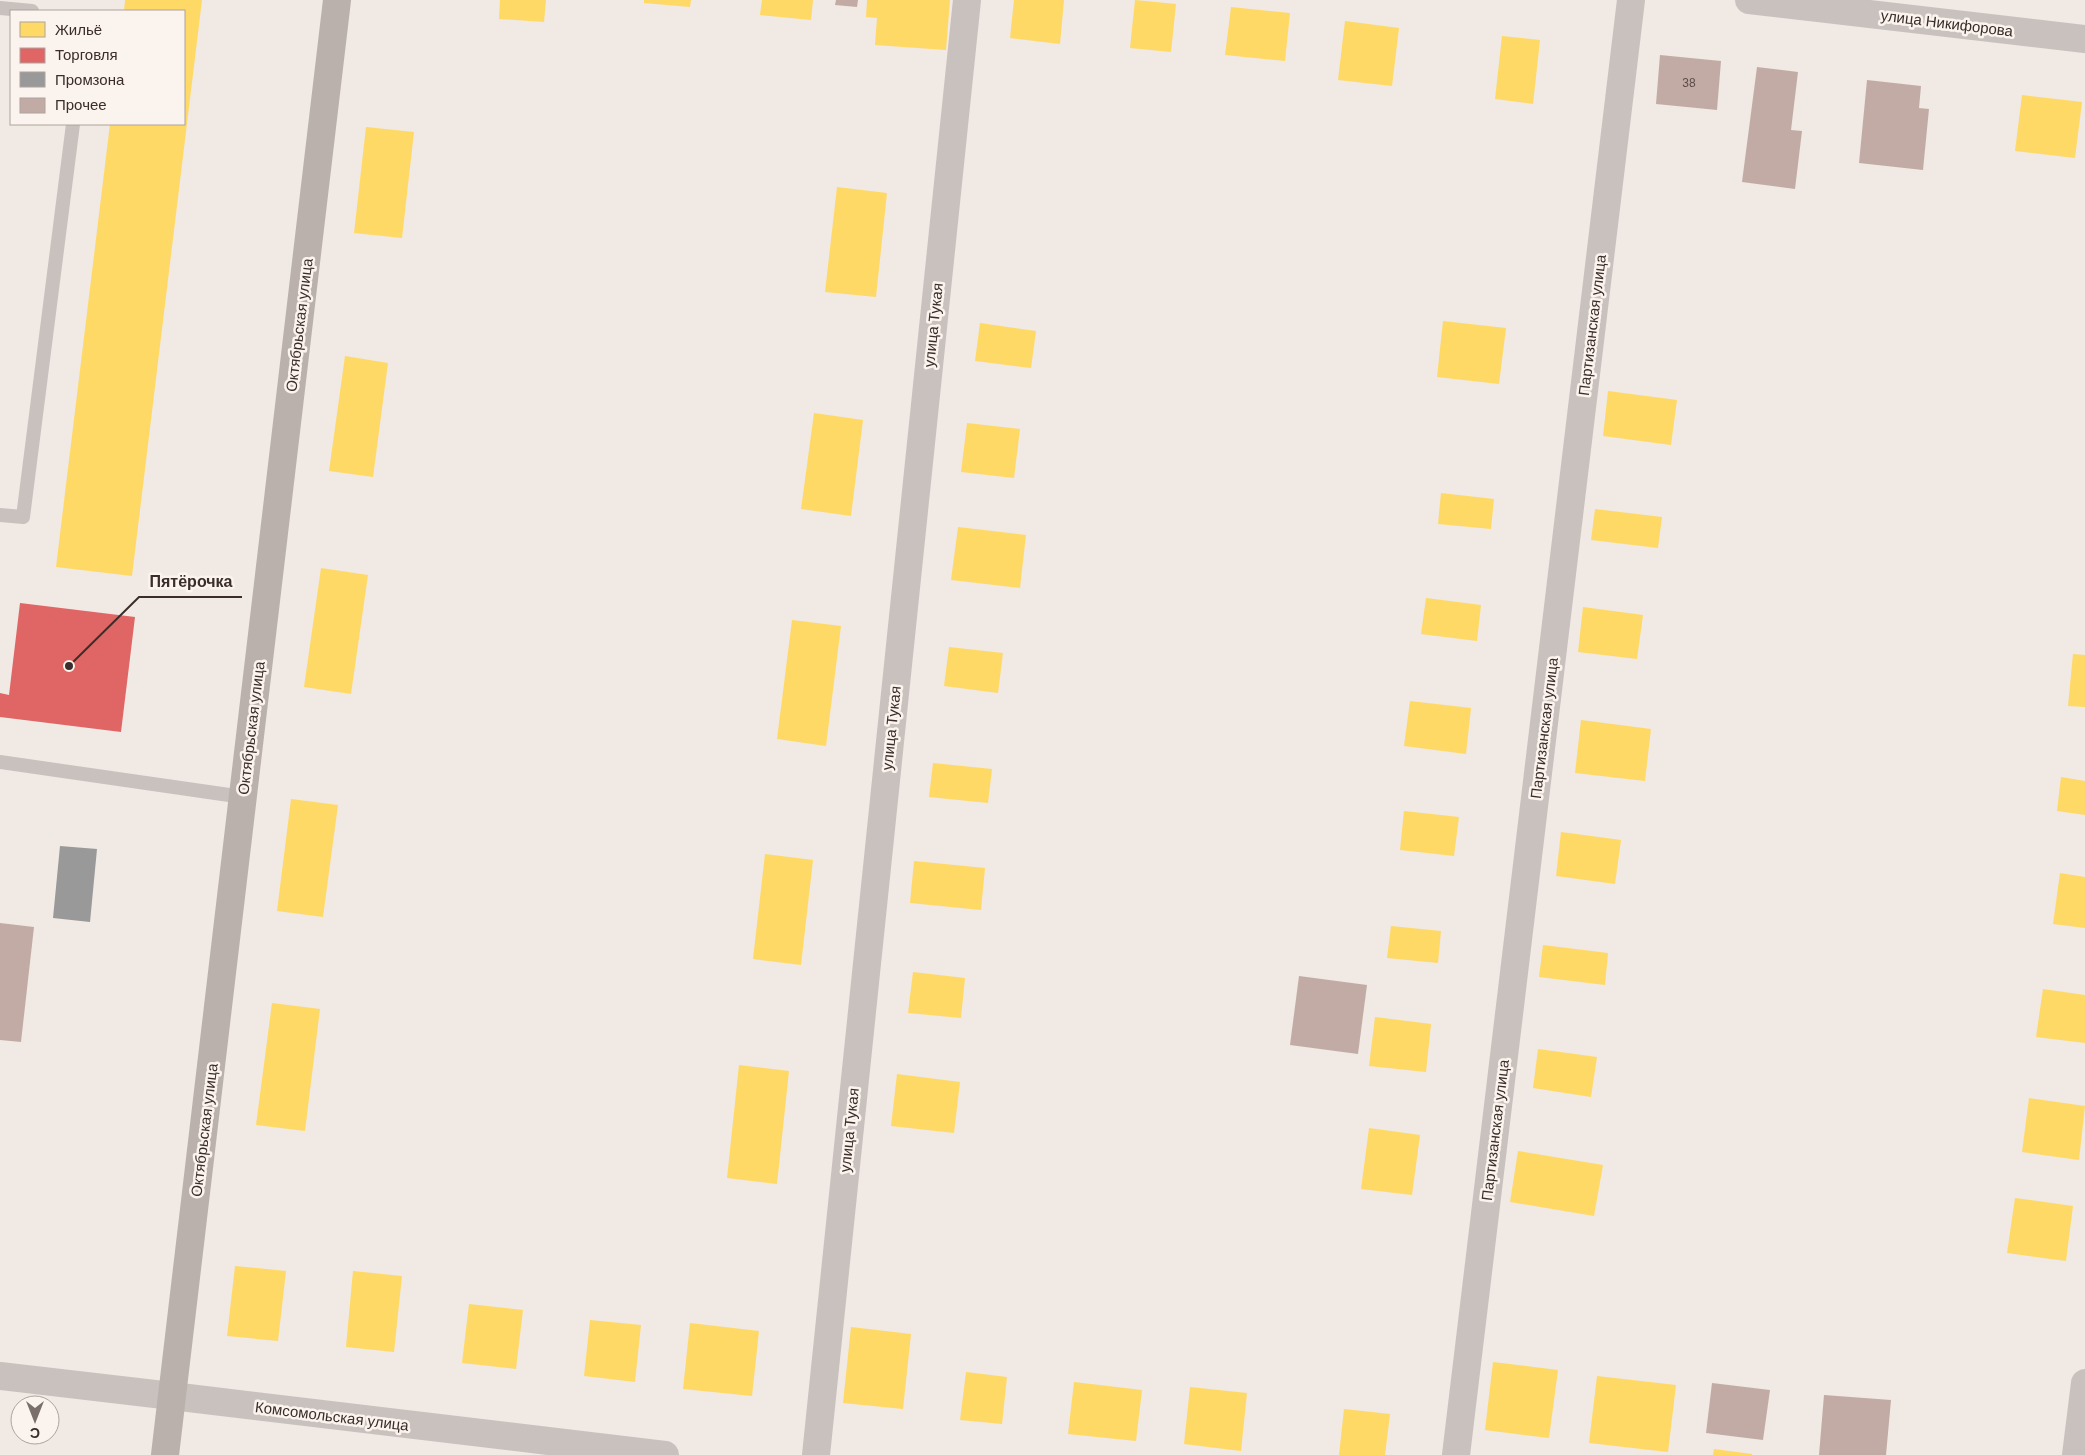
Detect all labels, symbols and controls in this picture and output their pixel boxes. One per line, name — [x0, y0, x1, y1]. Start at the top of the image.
street label: улица Никифорова — [1880, 6, 2015, 40]
legend — [10, 10, 185, 125]
text: Жильё — [55, 21, 102, 38]
text: Торговля — [55, 46, 118, 63]
text: Промзона — [55, 71, 125, 88]
house number: 38 — [1682, 76, 1696, 90]
text: Прочее — [55, 96, 107, 113]
street label: Партизанская улица — [1575, 253, 1609, 397]
street label: Октябрьская улица — [282, 257, 316, 393]
street label: улица Тукая — [920, 282, 946, 368]
callout: Пятёрочка — [139, 566, 242, 597]
text: Пятёрочка — [150, 573, 233, 590]
street label: Партизанская улица — [1527, 656, 1561, 800]
street label: Октябрьская улица — [234, 660, 268, 796]
street label: улица Тукая — [878, 685, 904, 771]
street label: Партизанская улица — [1478, 1058, 1512, 1202]
street label: Октябрьская улица — [187, 1062, 221, 1198]
street label: улица Тукая — [836, 1087, 862, 1173]
north arrow — [10, 1395, 60, 1445]
street label: Комсомольская улица — [254, 1398, 410, 1434]
text: С — [30, 1425, 40, 1441]

